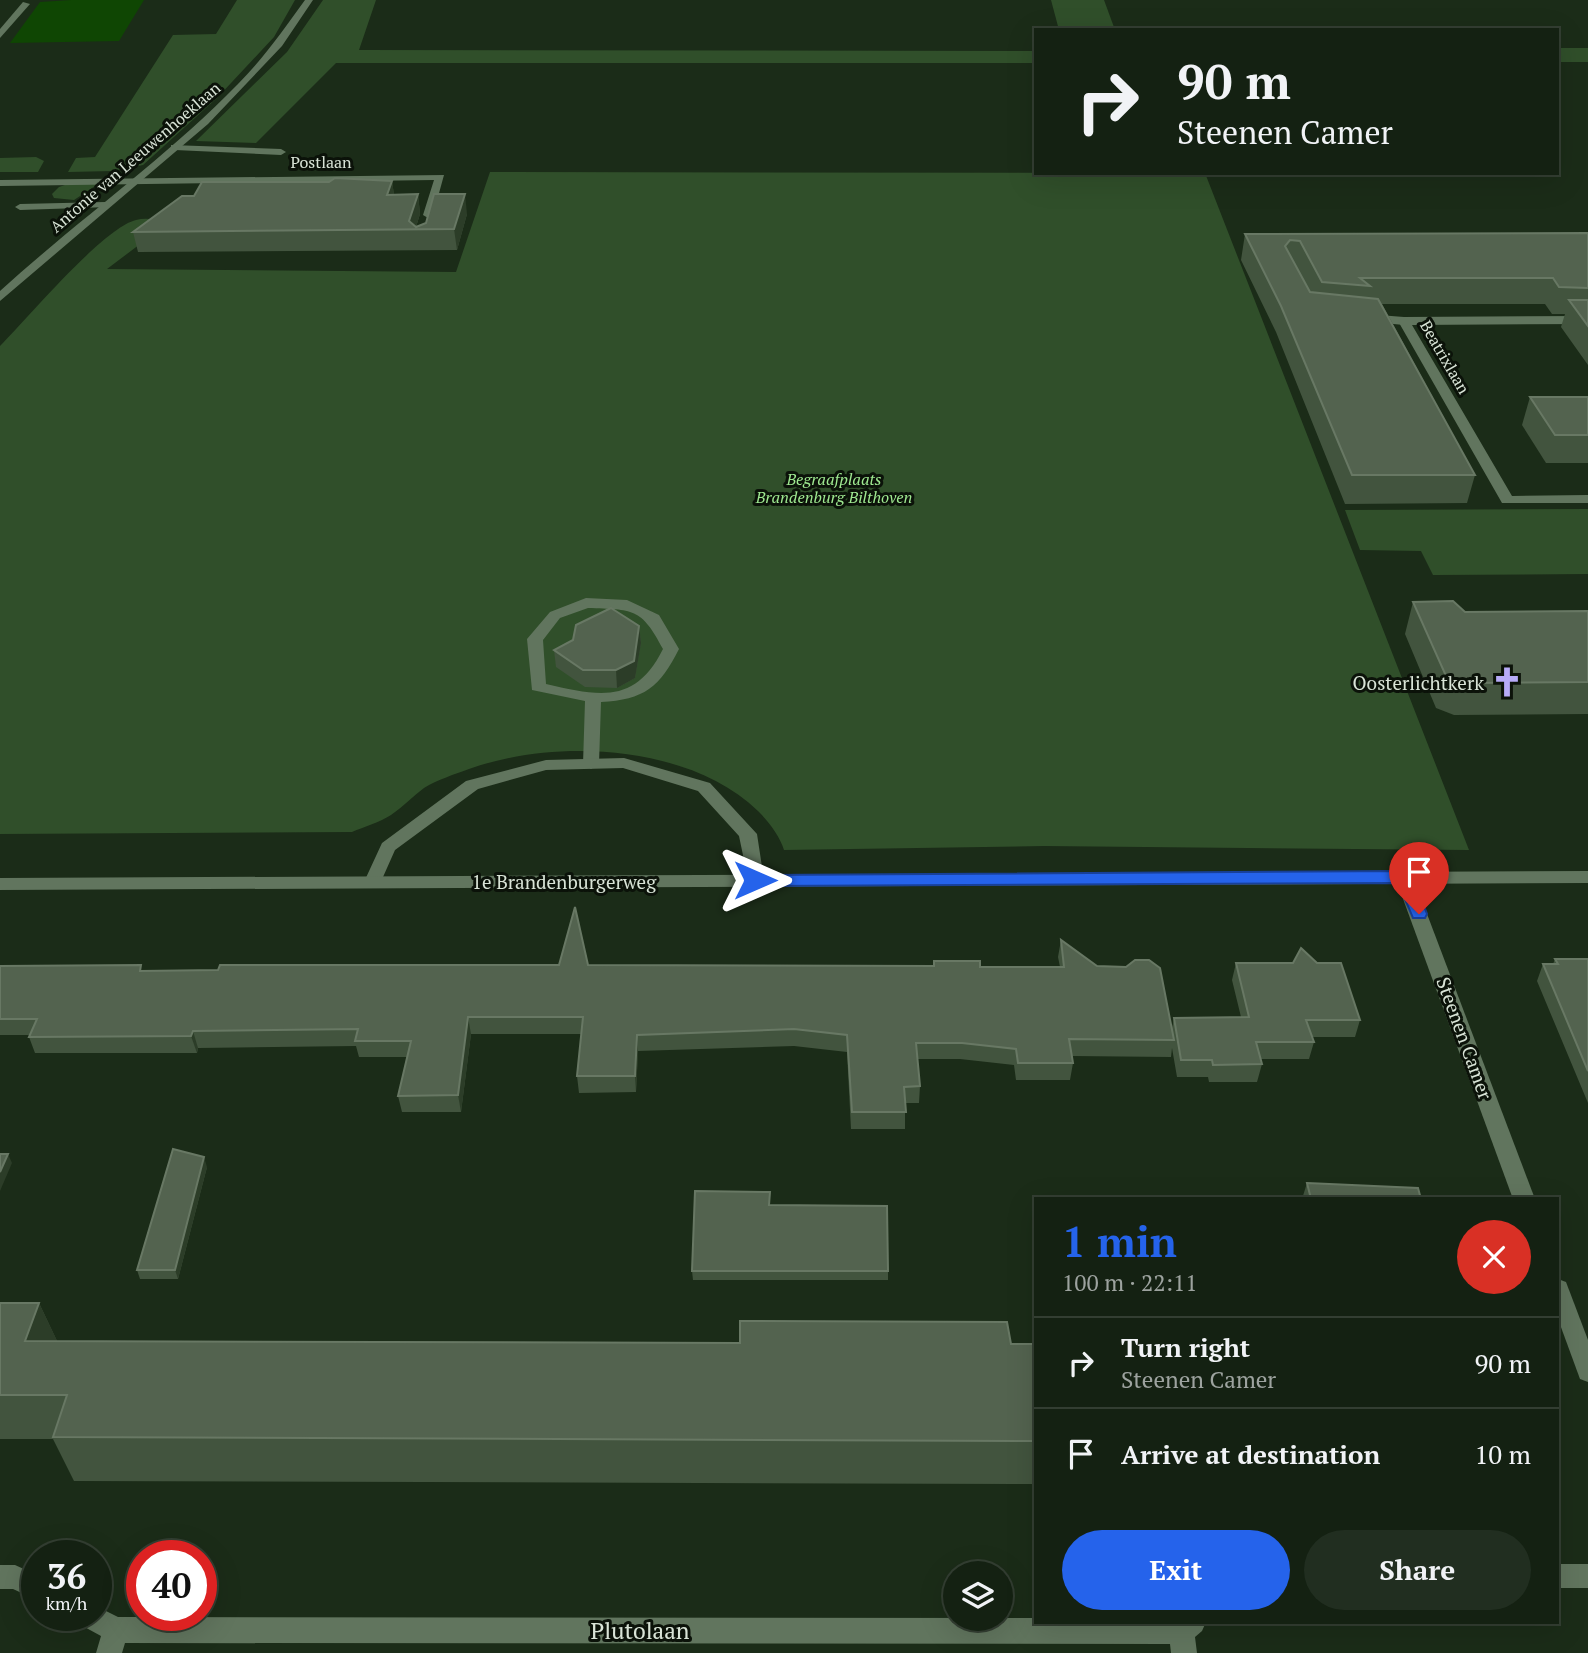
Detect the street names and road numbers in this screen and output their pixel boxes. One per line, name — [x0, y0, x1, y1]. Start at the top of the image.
street label: Antonie van Leeuwenhoeklaan — [45, 76, 225, 237]
street label: Postlaan — [290, 151, 352, 173]
street label: Beatrixlaan — [1415, 316, 1475, 398]
street label: 1e Brandenburgerweg — [472, 869, 657, 894]
street label: Steenen Camer — [1431, 973, 1499, 1103]
street label: Plutolaan — [591, 1615, 690, 1646]

